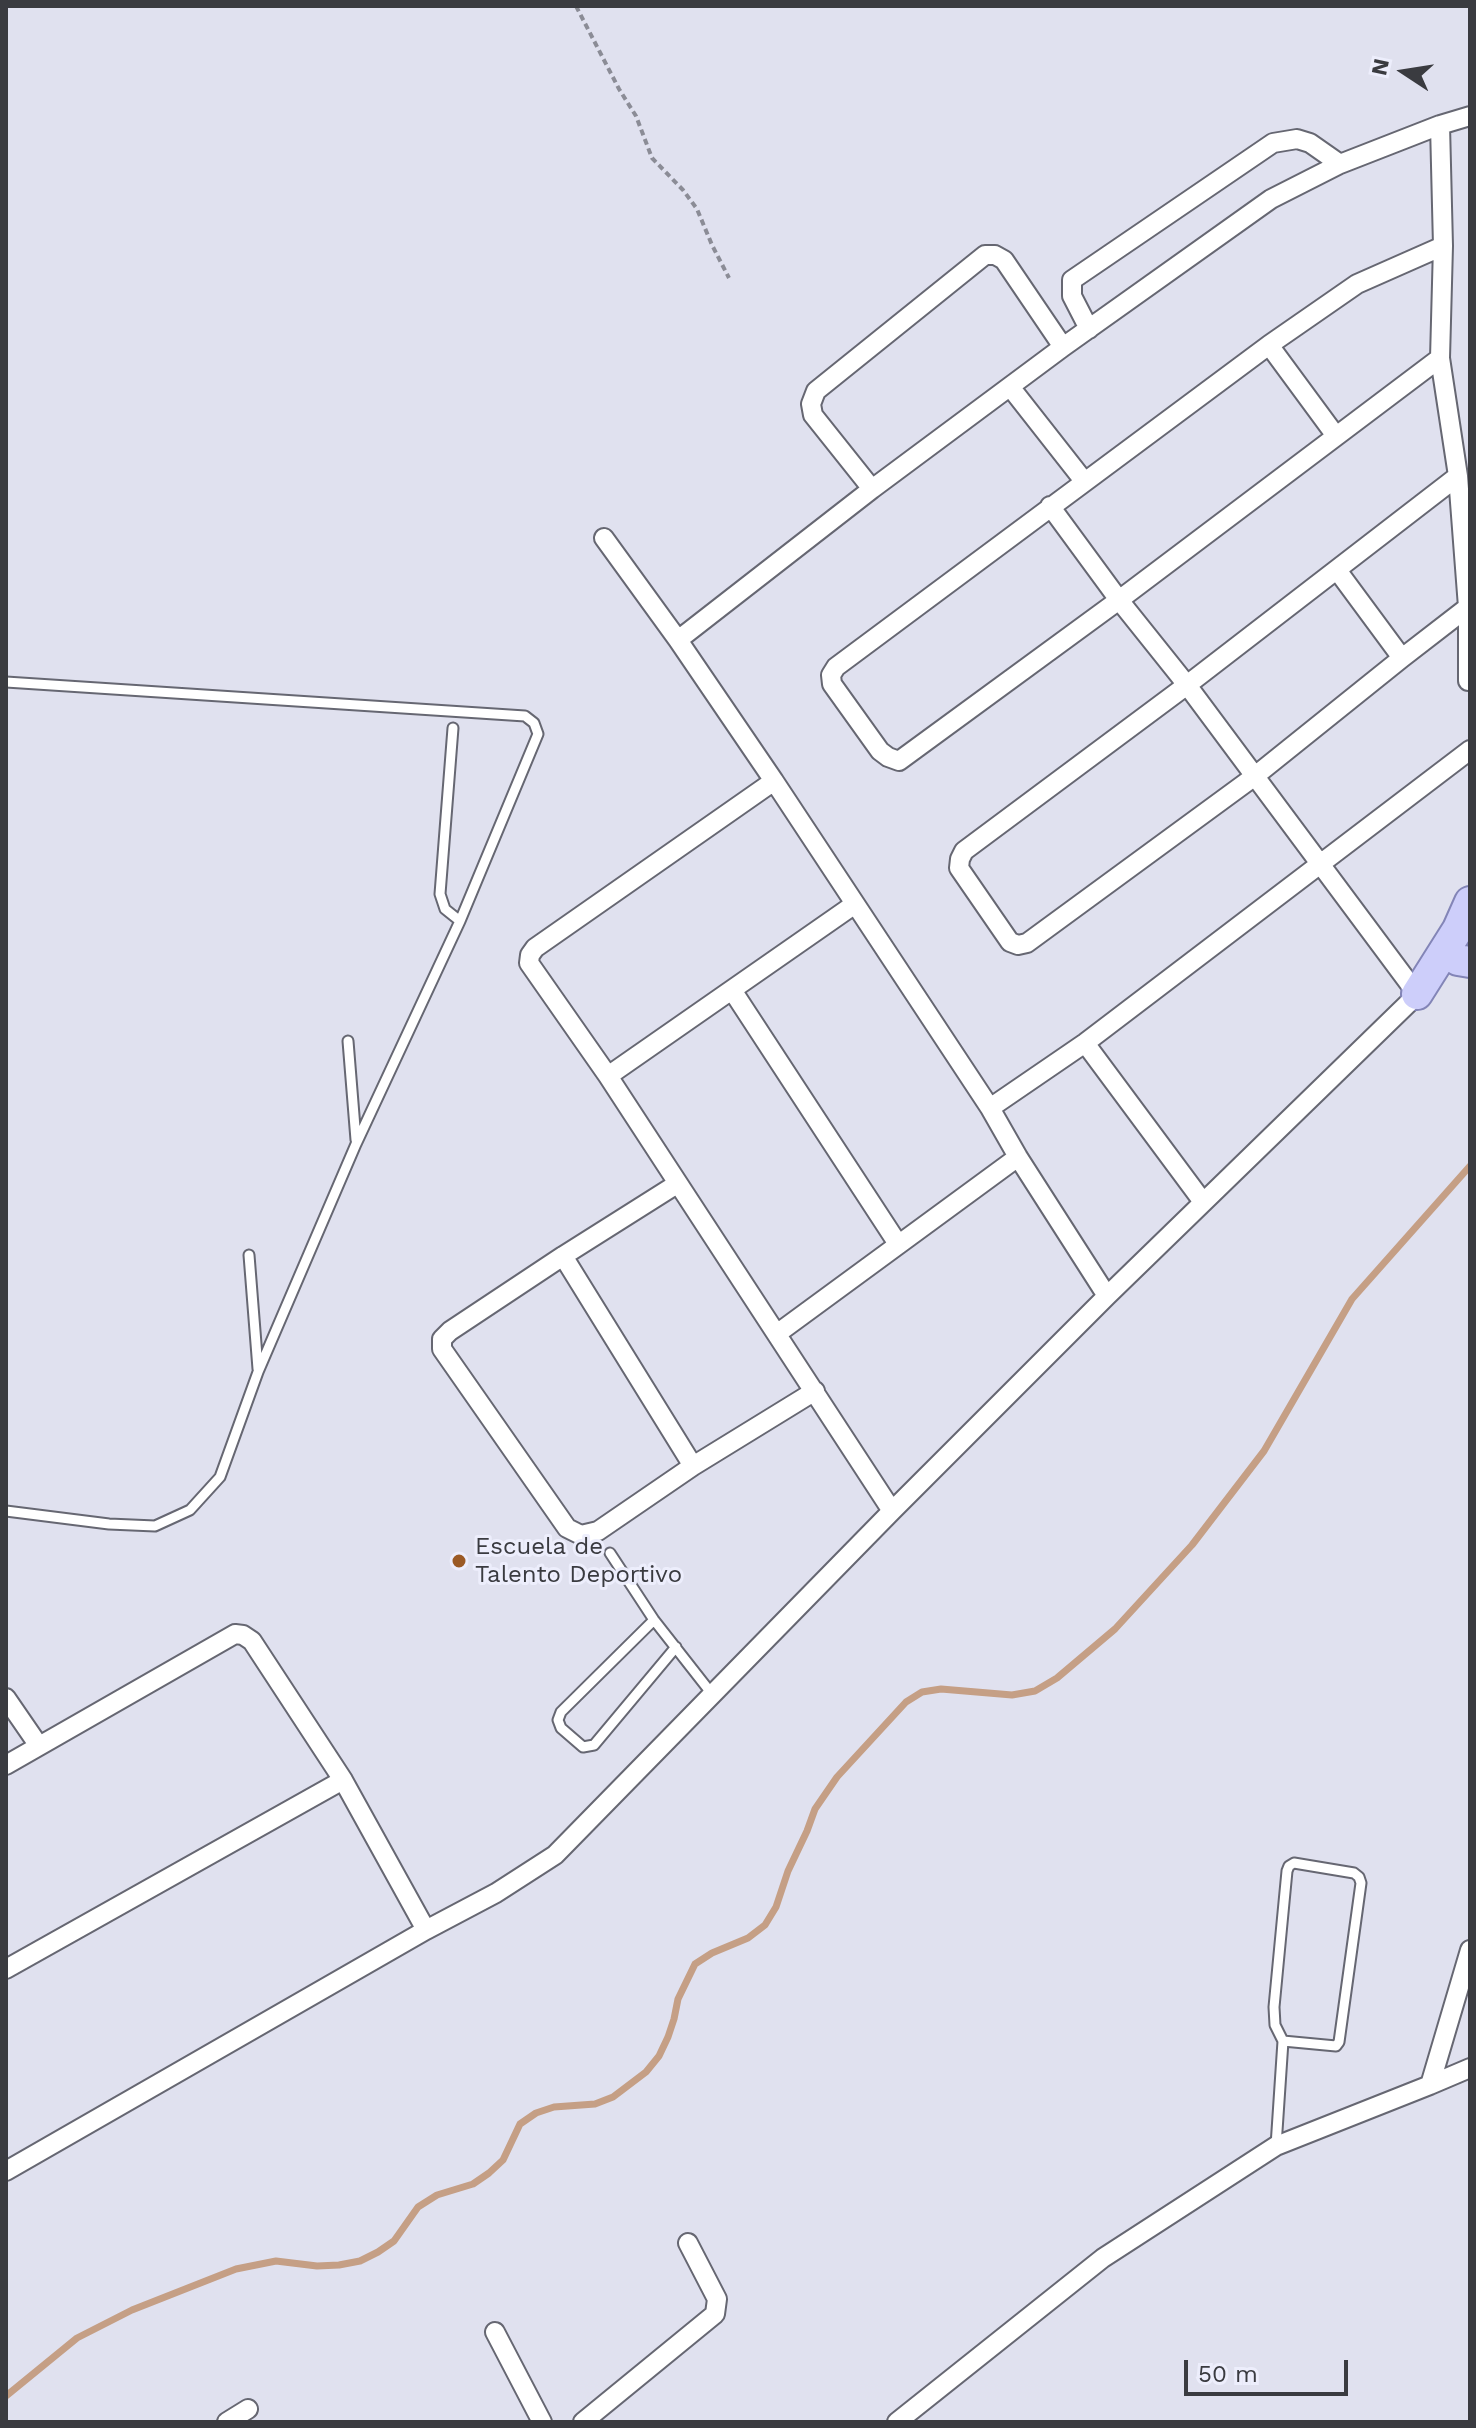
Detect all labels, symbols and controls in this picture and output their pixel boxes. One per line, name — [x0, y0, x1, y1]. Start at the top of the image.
north arrow — [1364, 32, 1444, 112]
text: N — [1366, 56, 1394, 77]
place label: Escuela de Talento Deportivo — [475, 1533, 682, 1589]
marker: Escuela de Talento Deportivo — [450, 1552, 468, 1570]
scale bar — [1188, 2344, 1352, 2394]
text: 50 m — [1198, 2360, 1258, 2388]

